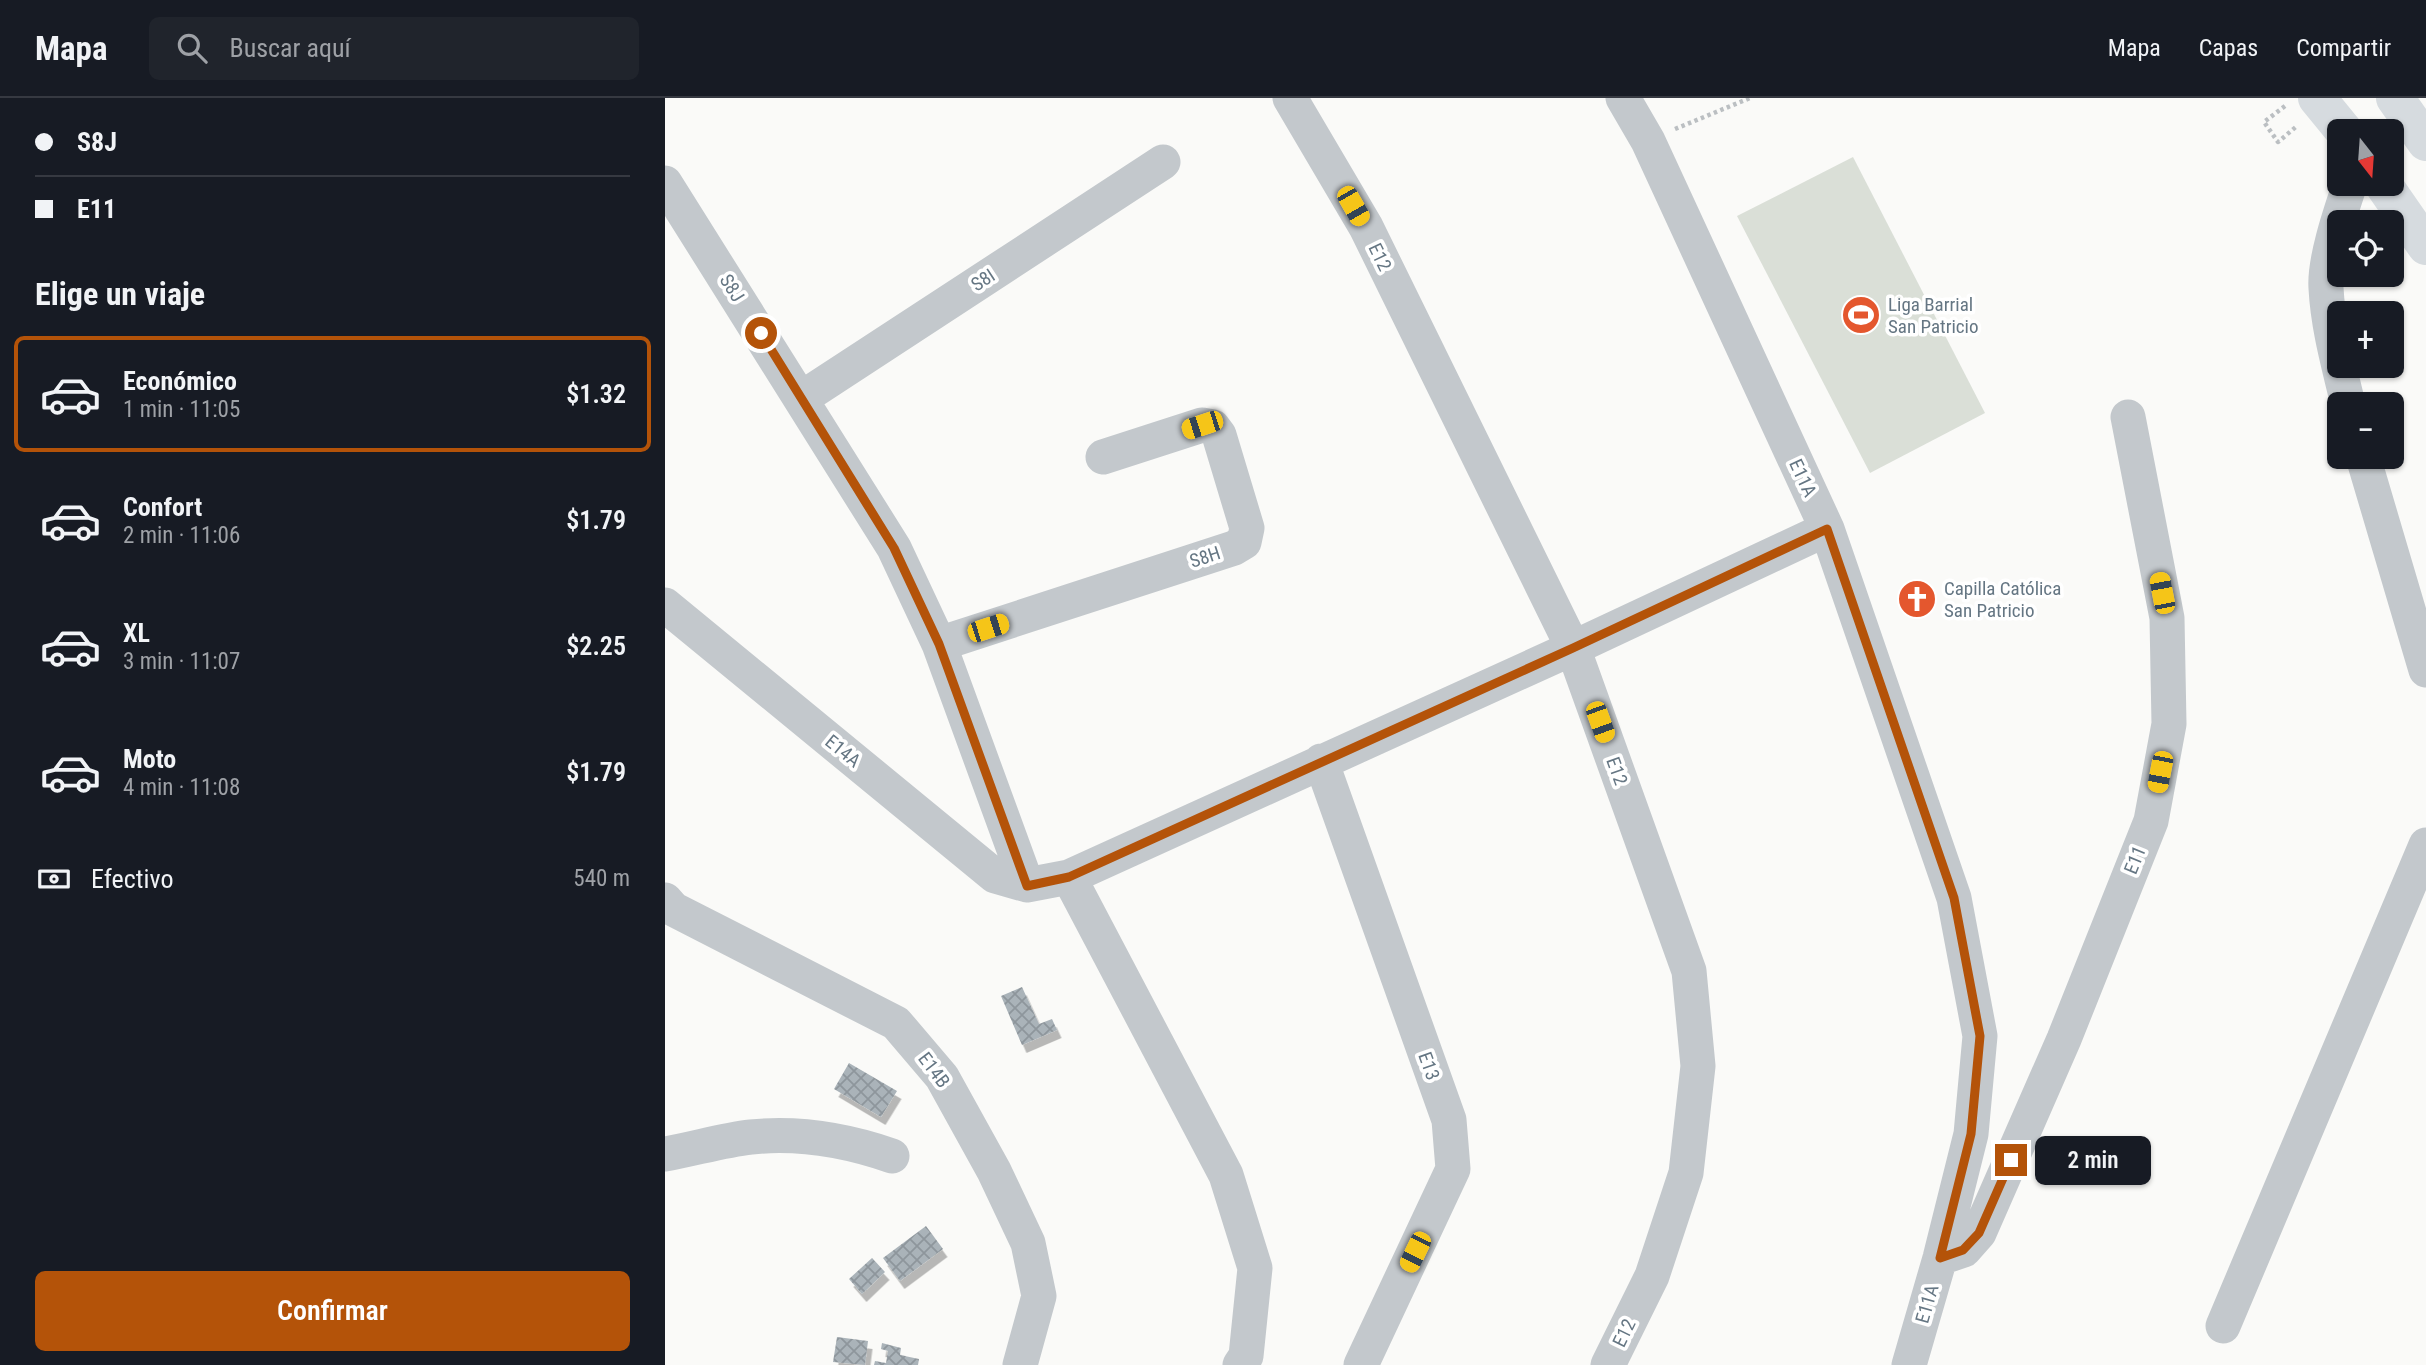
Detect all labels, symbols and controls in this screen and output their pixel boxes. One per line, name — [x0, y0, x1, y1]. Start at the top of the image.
search box — [149, 17, 639, 80]
text: Mapa — [35, 29, 107, 68]
icon: search — [173, 29, 211, 67]
text: Buscar aquí — [229, 33, 351, 63]
text: Mapa — [2108, 34, 2161, 62]
text: Capas — [2199, 34, 2258, 62]
text: Compartir — [2296, 34, 2391, 62]
north arrow — [2327, 119, 2405, 196]
map controls — [2327, 119, 2404, 469]
text: S8J — [77, 127, 117, 157]
car — [1334, 183, 1373, 229]
text: E11 — [77, 194, 116, 224]
button: locate — [2327, 210, 2404, 287]
street label: E12 — [1363, 239, 1397, 275]
street label: S8I — [967, 264, 999, 296]
street label: S8J — [715, 270, 749, 306]
text: Elige un viaje — [35, 275, 205, 313]
place label: Liga Barrial San Patricio — [1888, 293, 1979, 338]
sports icon: Liga Barrial San Patricio — [1840, 294, 1882, 336]
button: + — [2327, 301, 2404, 378]
route start — [745, 317, 777, 349]
icon: car — [39, 363, 102, 426]
text: Económico — [123, 366, 237, 396]
text: $1.32 — [566, 379, 626, 409]
button: − — [2327, 392, 2404, 469]
text: 1 min · 11:05 — [123, 396, 240, 423]
car — [1179, 409, 1226, 441]
street label: E11A — [1784, 455, 1822, 501]
icon: car — [39, 489, 102, 552]
text: Confort — [123, 492, 202, 522]
text: $1.79 — [566, 505, 626, 535]
text: 2 min · 11:06 — [123, 522, 240, 549]
street label: S8H — [1187, 541, 1223, 573]
car — [2148, 570, 2177, 616]
place label: Capilla Católica San Patricio — [1944, 577, 2061, 622]
church icon: Capilla Católica San Patricio — [1896, 578, 1938, 620]
car — [965, 612, 1012, 644]
icon: car — [39, 615, 102, 678]
text: XL — [123, 618, 150, 648]
text: $2.25 — [566, 631, 626, 661]
text: 3 min · 11:07 — [123, 648, 240, 675]
car — [1583, 699, 1618, 745]
street label: E14A — [821, 730, 865, 772]
icon: car — [39, 741, 102, 804]
text: Moto — [123, 744, 176, 774]
car — [2146, 749, 2175, 795]
street label: E12 — [1601, 754, 1633, 788]
text: $1.79 — [566, 757, 626, 787]
text: 4 min · 11:08 — [123, 774, 240, 801]
street label: E11 — [2119, 843, 2151, 877]
icon: cash — [35, 860, 73, 898]
text: Efectivo — [91, 864, 173, 894]
text: 540 m — [573, 865, 630, 892]
street label: E14B — [913, 1048, 955, 1092]
street label: E13 — [1413, 1049, 1445, 1083]
callout: 2 min — [2035, 1136, 2151, 1184]
route end — [1995, 1144, 2027, 1176]
text: 2 min — [2068, 1147, 2118, 1174]
car — [1397, 1229, 1434, 1275]
button: Confirmar — [35, 1271, 630, 1351]
street label: E11A — [1911, 1282, 1943, 1326]
street label: E12 — [1607, 1315, 1641, 1351]

